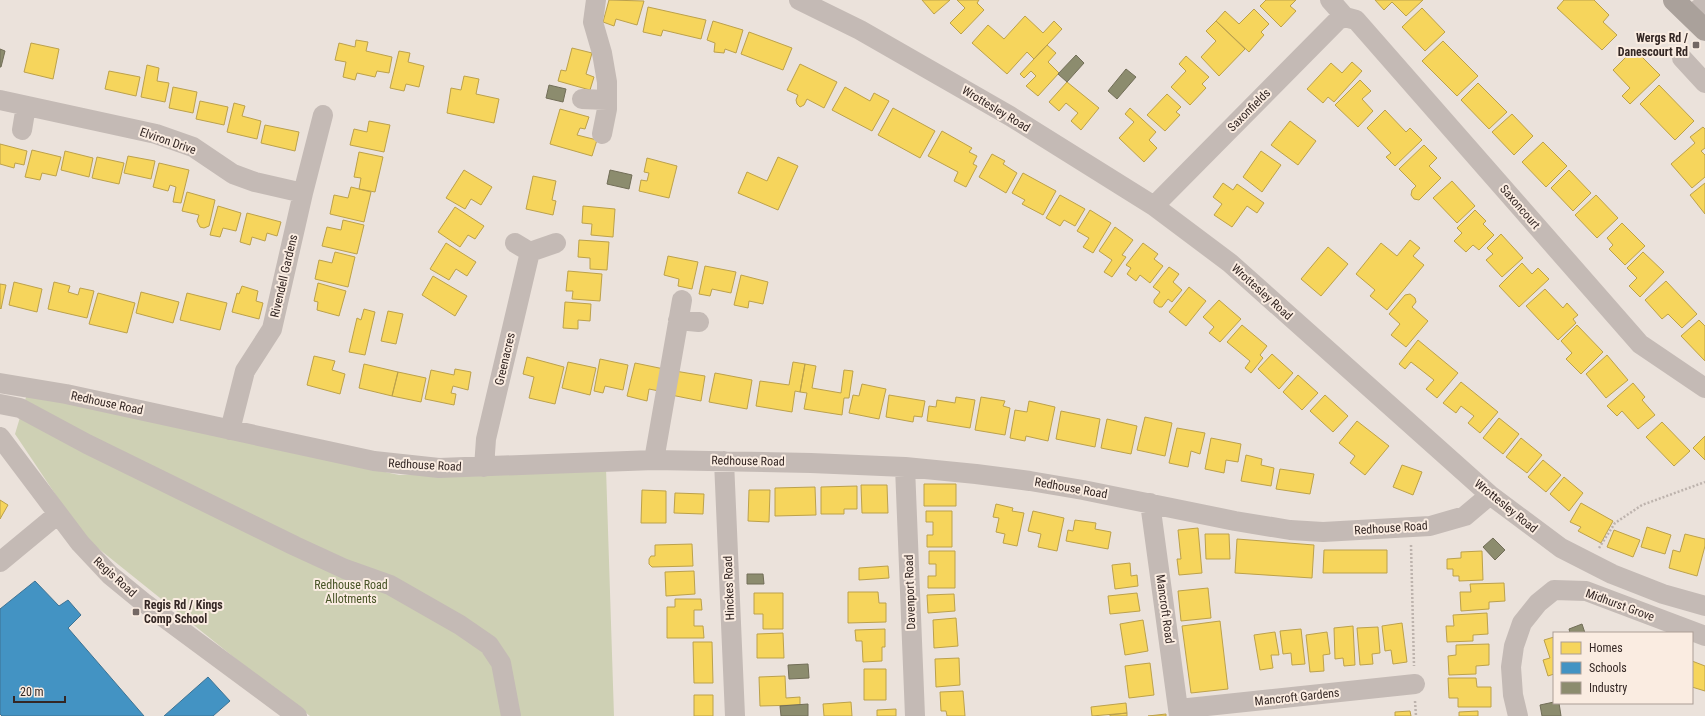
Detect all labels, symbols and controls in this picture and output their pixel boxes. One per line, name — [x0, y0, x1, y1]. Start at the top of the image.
place label: Wergs Rd / Danescourt Rd — [1618, 31, 1688, 59]
marker: Wergs Rd / Danescourt Rd — [1691, 40, 1701, 50]
street label: Wrottesley Road — [959, 83, 1033, 135]
street label: Saxonfields — [1225, 86, 1273, 134]
street label: Elviron Drive — [138, 125, 198, 157]
street label: Saxoncourt — [1497, 182, 1543, 232]
street label: Rivendell Gardens — [268, 233, 300, 319]
street label: Wrottesley Road — [1229, 261, 1295, 323]
street label: Greenacres — [492, 331, 518, 387]
street label: Redhouse Road — [70, 389, 144, 417]
street label: Redhouse Road — [711, 453, 785, 469]
street label: Redhouse Road — [388, 456, 462, 474]
street label: Redhouse Road — [1034, 475, 1108, 501]
street label: Wrottesley Road — [1472, 476, 1540, 536]
street label: Redhouse Road — [1354, 518, 1428, 538]
street label: Regis Road — [91, 554, 139, 600]
street label: Davenport Road — [902, 554, 918, 630]
street label: Hinckes Road — [721, 555, 737, 621]
street label: Mancroft Road — [1153, 573, 1177, 645]
park label: Redhouse Road Allotments — [314, 578, 388, 606]
street label: Midhurst Grove — [1584, 586, 1657, 624]
place label: Regis Rd / Kings Comp School — [144, 598, 223, 626]
marker: Regis Rd / Kings Comp School — [131, 607, 141, 617]
legend — [1553, 632, 1693, 704]
text: Homes — [1589, 641, 1623, 655]
text: Schools — [1589, 661, 1627, 675]
scale bar — [14, 678, 65, 704]
text: Industry — [1589, 681, 1627, 695]
text: 20 m — [20, 685, 44, 699]
street label: Mancroft Gardens — [1254, 686, 1340, 708]

